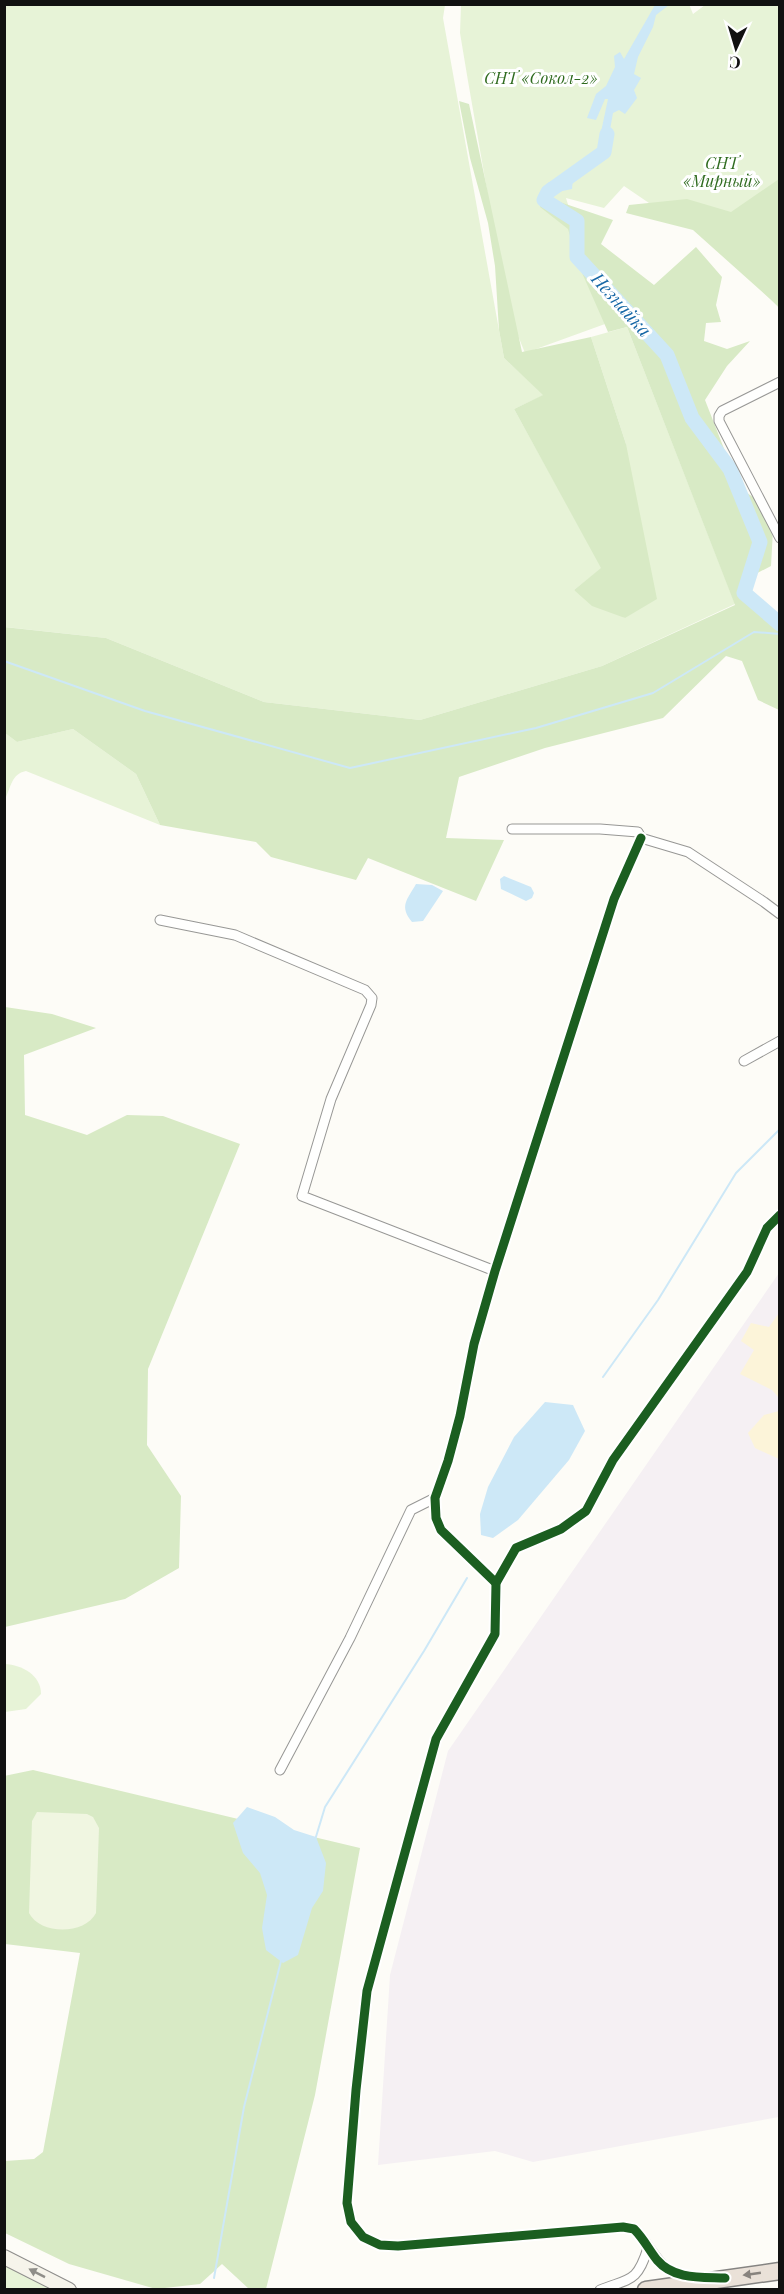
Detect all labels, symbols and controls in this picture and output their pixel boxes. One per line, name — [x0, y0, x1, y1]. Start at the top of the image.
north arrow — [706, 18, 766, 78]
text: С — [729, 53, 741, 74]
park label: СНТ «Сокол-2» — [484, 67, 598, 88]
park label: СНТ «Мирный» — [683, 152, 761, 191]
water label: Незнайка — [586, 266, 657, 342]
one-way arrow — [28, 2269, 45, 2278]
one-way arrow — [743, 2270, 762, 2279]

